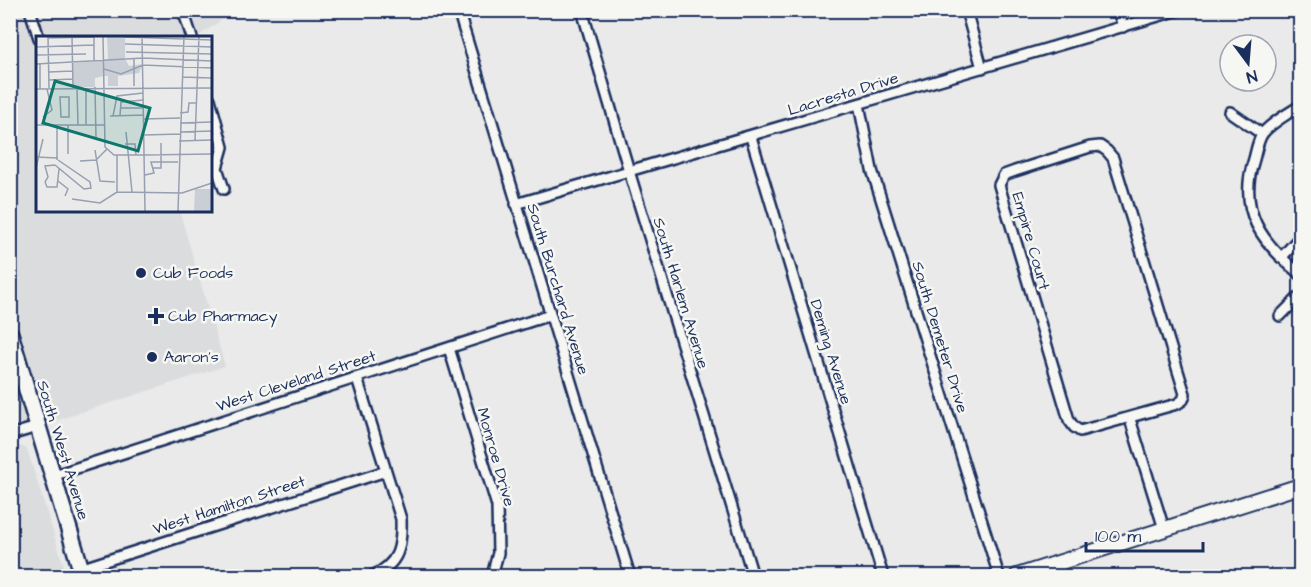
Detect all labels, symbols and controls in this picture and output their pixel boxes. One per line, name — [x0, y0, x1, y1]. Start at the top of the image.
north arrow — [1218, 33, 1278, 93]
inset map — [36, 36, 212, 212]
text: N — [1244, 65, 1260, 88]
street label: Lacresta Drive — [785, 67, 901, 121]
street label: Empire Court — [1007, 189, 1056, 293]
street label: South Burchard Avenue — [521, 201, 595, 378]
street label: South Harlem Avenue — [648, 215, 715, 372]
street label: South Demeter Drive — [906, 259, 974, 416]
place label: Cub Foods — [153, 262, 233, 284]
marker: Cub Foods — [134, 266, 148, 280]
street label: Deming Avenue — [804, 297, 857, 408]
place label: Cub Pharmacy — [168, 305, 278, 328]
marker: Cub Pharmacy — [149, 309, 163, 323]
street label: West Cleveland Street — [213, 345, 379, 417]
place label: Aaron's — [164, 346, 219, 368]
marker: Aaron's — [145, 350, 159, 364]
street label: South West Avenue — [31, 378, 95, 523]
street label: Monroe Drive — [471, 405, 521, 509]
street label: West Hamilton Street — [150, 470, 309, 540]
scale bar — [1086, 515, 1203, 553]
text: 100 m — [1095, 524, 1141, 549]

